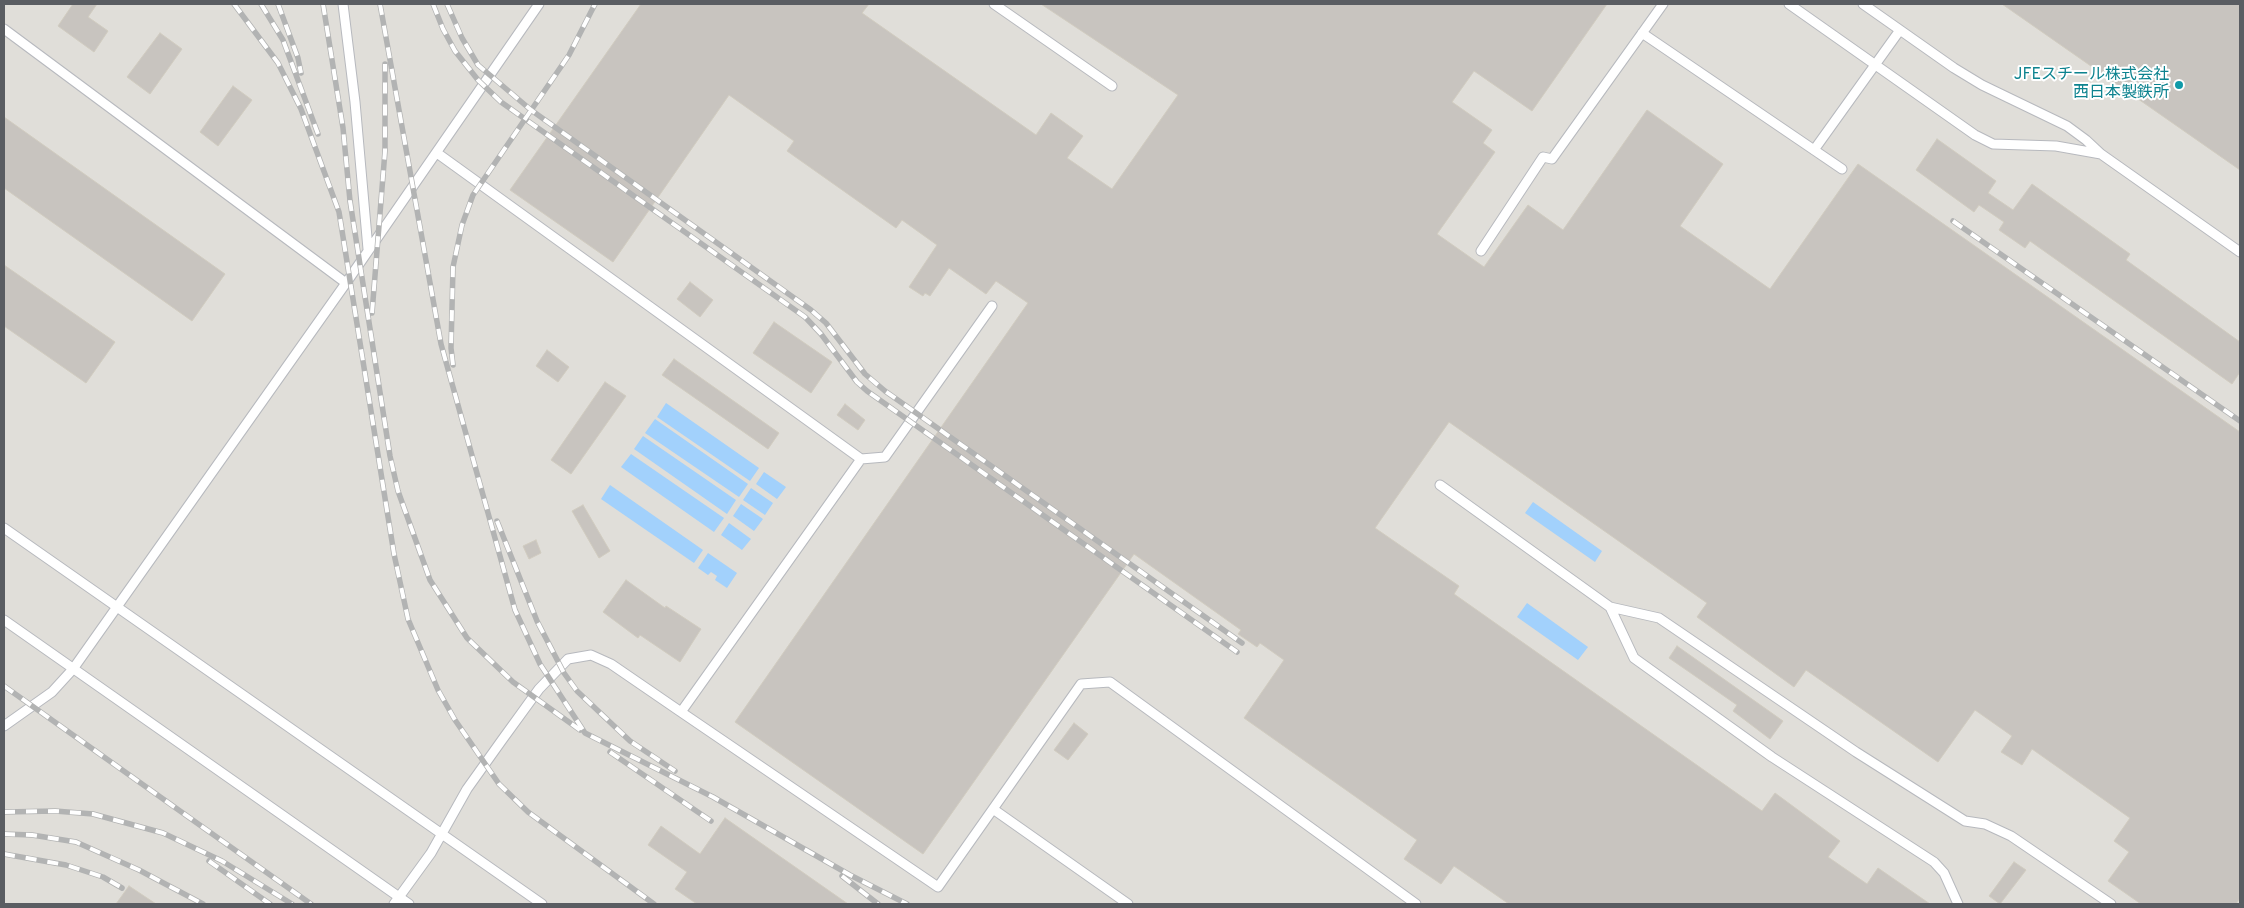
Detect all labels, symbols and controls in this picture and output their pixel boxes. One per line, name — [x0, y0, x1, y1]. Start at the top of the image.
place label: JFEスチール株式会社 西日本製鉄所 — [2014, 66, 2169, 104]
marker: JFEスチール株式会社 西日本製鉄所 — [2173, 79, 2185, 91]

